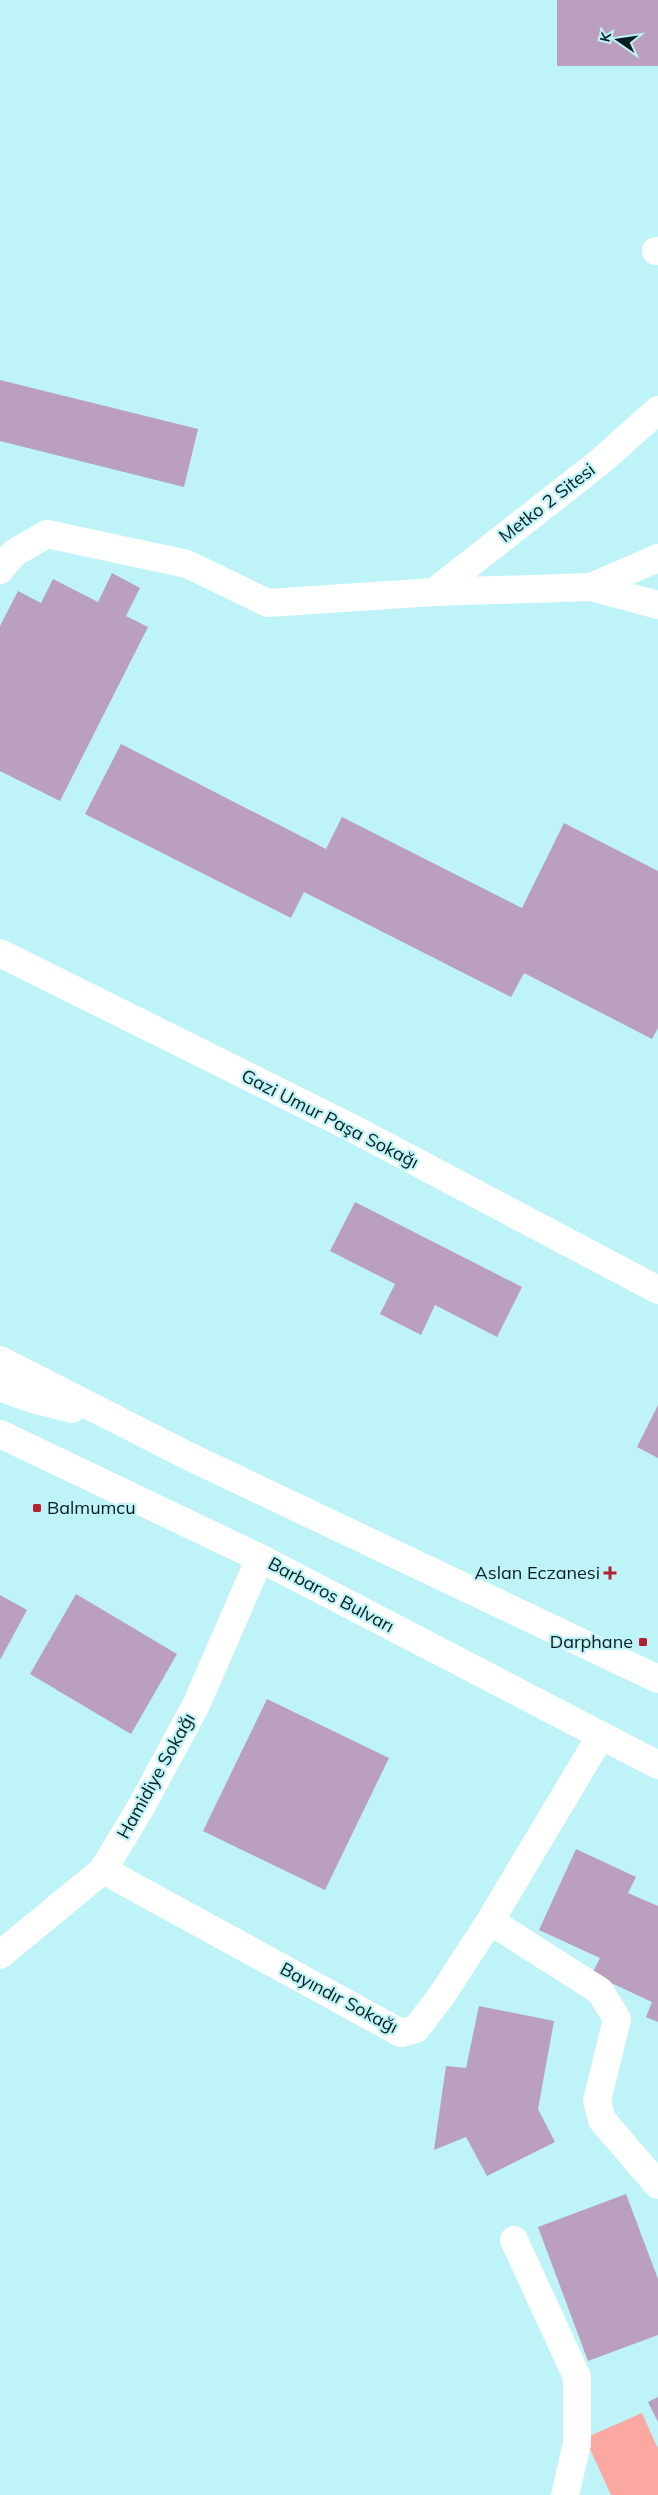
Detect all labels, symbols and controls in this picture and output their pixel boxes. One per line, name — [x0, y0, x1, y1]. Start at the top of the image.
north arrow — [593, 15, 643, 65]
text: K — [596, 30, 615, 44]
street label: Metko 2 Sitesi — [494, 458, 599, 547]
street label: Gazi Umur Paşa Sokağı — [238, 1064, 423, 1173]
place label: Balmumcu — [47, 1496, 136, 1519]
marker: Balmumcu — [31, 1502, 43, 1514]
street label: Barbaros Bulvarı — [264, 1552, 398, 1637]
place label: Aslan Eczanesi — [475, 1561, 600, 1584]
marker: Aslan Eczanesi — [604, 1567, 616, 1579]
place label: Darphane — [550, 1630, 633, 1653]
marker: Darphane — [637, 1636, 649, 1648]
street label: Hamidiye Sokağı — [111, 1709, 200, 1843]
street label: Bayındır Sokağı — [276, 1957, 402, 2038]

